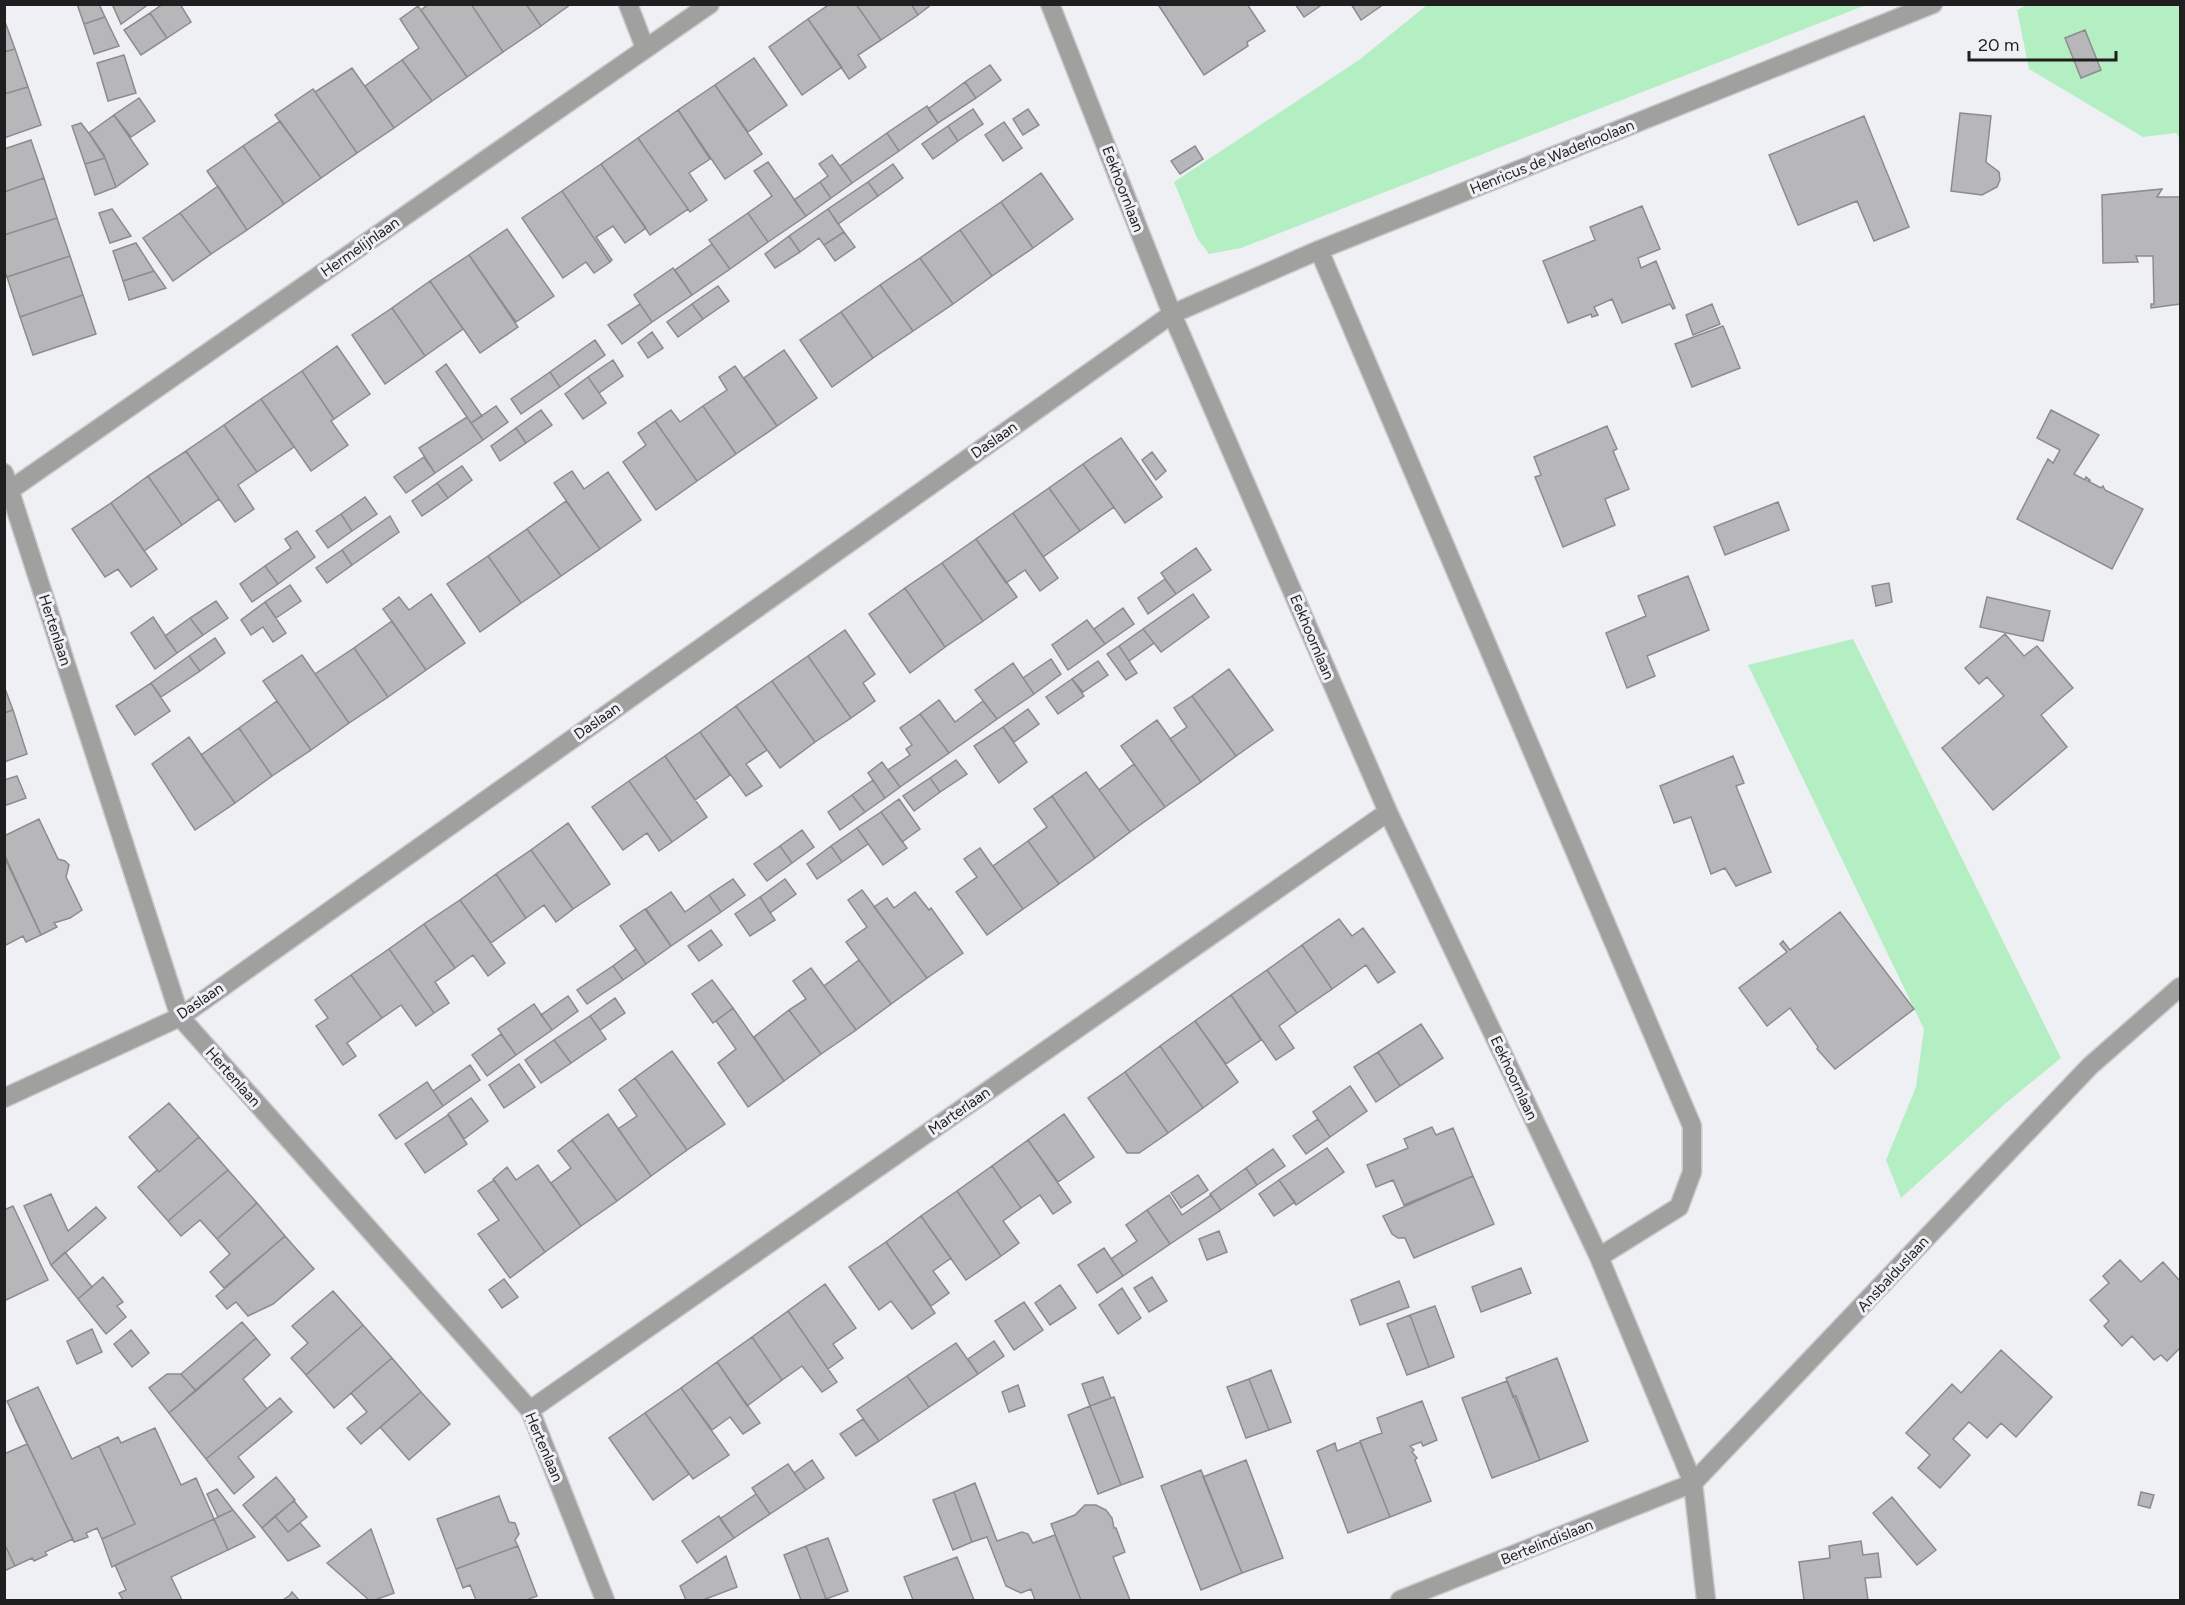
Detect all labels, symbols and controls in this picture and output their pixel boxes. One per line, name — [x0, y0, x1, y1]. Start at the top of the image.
scale bar — [1969, 24, 2116, 62]
text: 20 m — [1978, 34, 2019, 56]
street label: Henricus de Waderloolaan — [1467, 116, 1637, 198]
street label: Eekhoornlaan — [1098, 144, 1148, 234]
street label: Hermelijnlaan — [317, 213, 403, 281]
street label: Daslaan — [968, 418, 1020, 462]
street label: Hertenlaan — [35, 592, 75, 668]
street label: Eekhoornlaan — [1286, 592, 1338, 682]
street label: Daslaan — [571, 699, 623, 743]
street label: Daslaan — [173, 979, 227, 1023]
street label: Eekhoornlaan — [1487, 1033, 1541, 1123]
street label: Hertenlaan — [202, 1044, 264, 1110]
street label: Marterlaan — [925, 1083, 993, 1139]
street label: Ansbalduslaan — [1854, 1233, 1932, 1315]
street label: Hertenlaan — [521, 1410, 567, 1484]
street label: Bertelindislaan — [1498, 1515, 1596, 1569]

